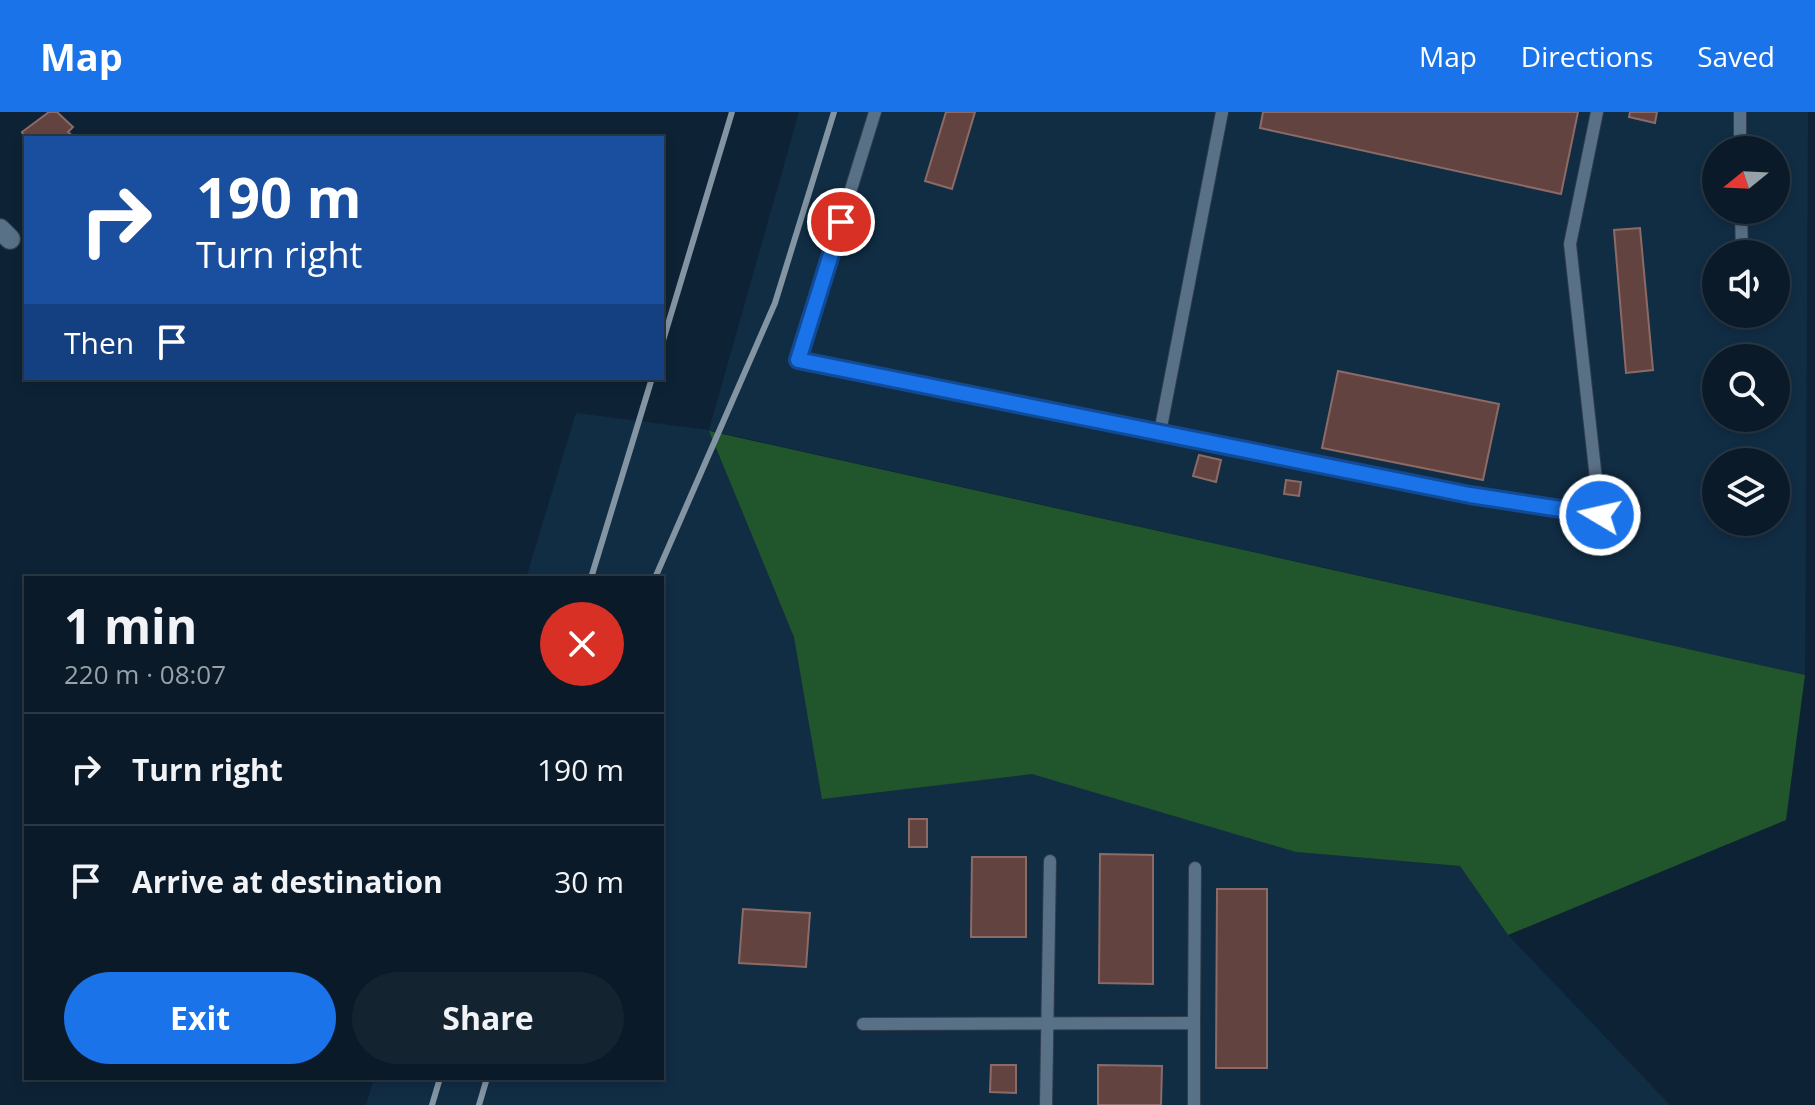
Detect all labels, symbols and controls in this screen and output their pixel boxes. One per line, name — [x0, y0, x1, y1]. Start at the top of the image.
text: Map — [40, 30, 123, 82]
text: Map — [1419, 37, 1477, 75]
text: Directions — [1521, 37, 1653, 75]
text: Saved — [1697, 37, 1775, 75]
north arrow — [1702, 136, 1790, 224]
map controls — [1702, 136, 1790, 536]
text: 190 m — [196, 158, 362, 234]
icon: right — [64, 168, 168, 272]
pin — [807, 188, 875, 256]
icon: arrive — [819, 200, 863, 244]
text: Turn right — [196, 230, 362, 279]
button: sound — [1702, 240, 1790, 328]
icon: arrive — [150, 320, 194, 364]
text: Then — [64, 322, 134, 363]
button: search — [1702, 344, 1790, 432]
button: layers — [1702, 448, 1790, 536]
position arrow — [1558, 473, 1642, 557]
text: 1 min — [64, 593, 197, 658]
button: close — [540, 602, 624, 686]
text: 220 m · 08:07 — [64, 656, 226, 692]
icon: right — [64, 747, 108, 791]
text: Turn right — [132, 749, 283, 790]
text: 190 m — [537, 749, 624, 790]
icon: arrive — [64, 859, 108, 903]
text: Arrive at destination — [132, 861, 443, 902]
text: 30 m — [554, 861, 624, 902]
button: Exit — [64, 972, 336, 1064]
button: Share — [352, 972, 624, 1064]

